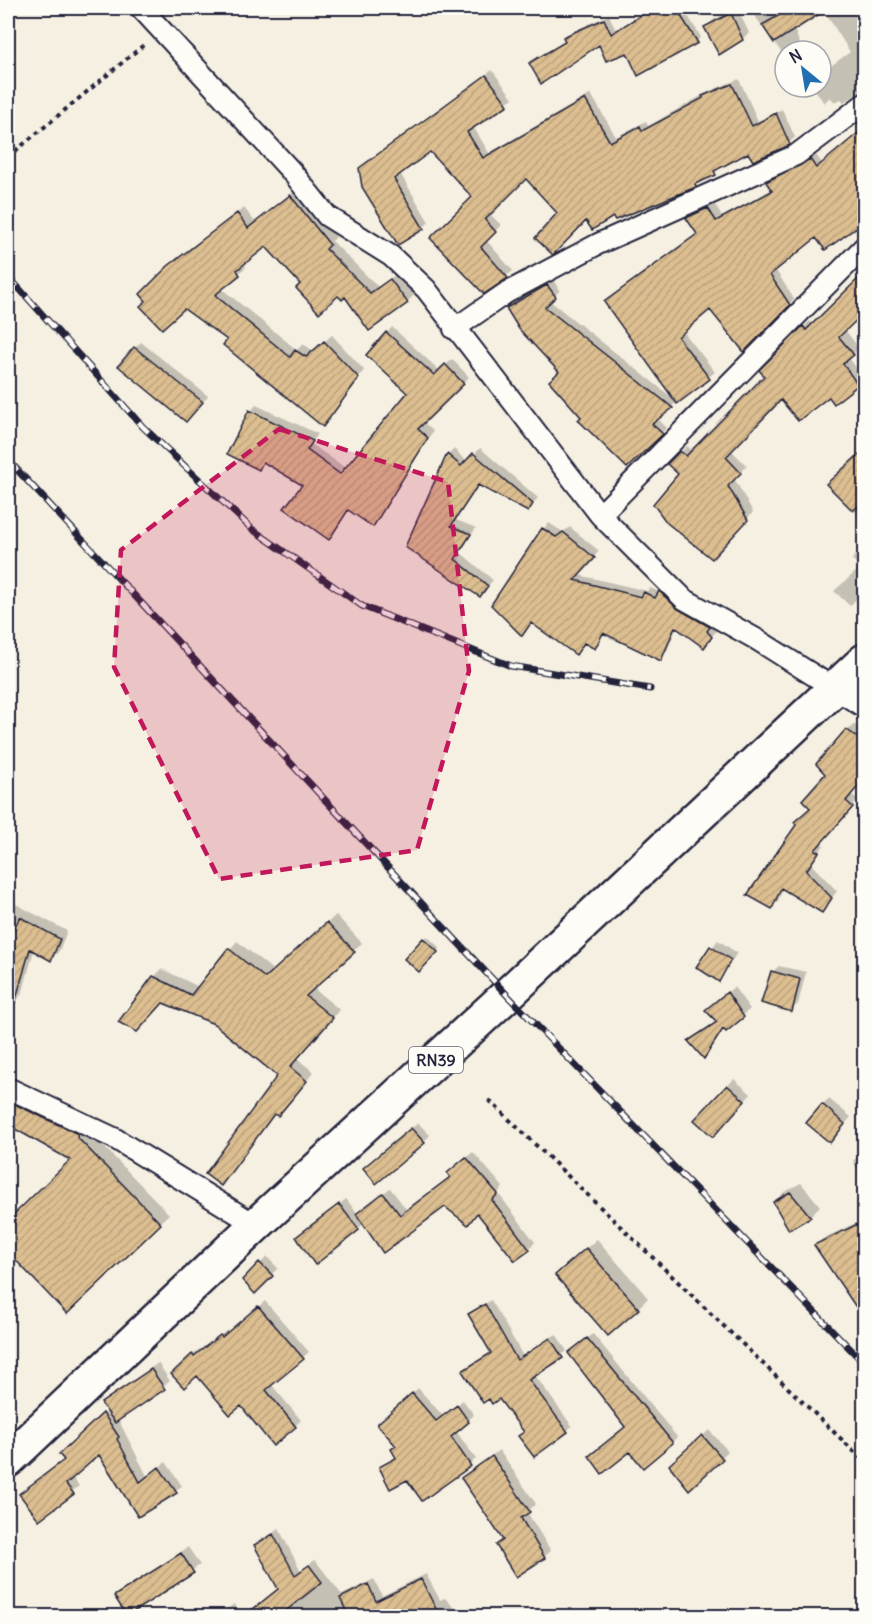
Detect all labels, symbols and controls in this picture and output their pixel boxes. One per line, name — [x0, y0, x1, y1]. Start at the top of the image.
north arrow — [773, 39, 833, 99]
text: N — [786, 45, 805, 67]
road number: RN39 — [409, 1047, 463, 1073]

